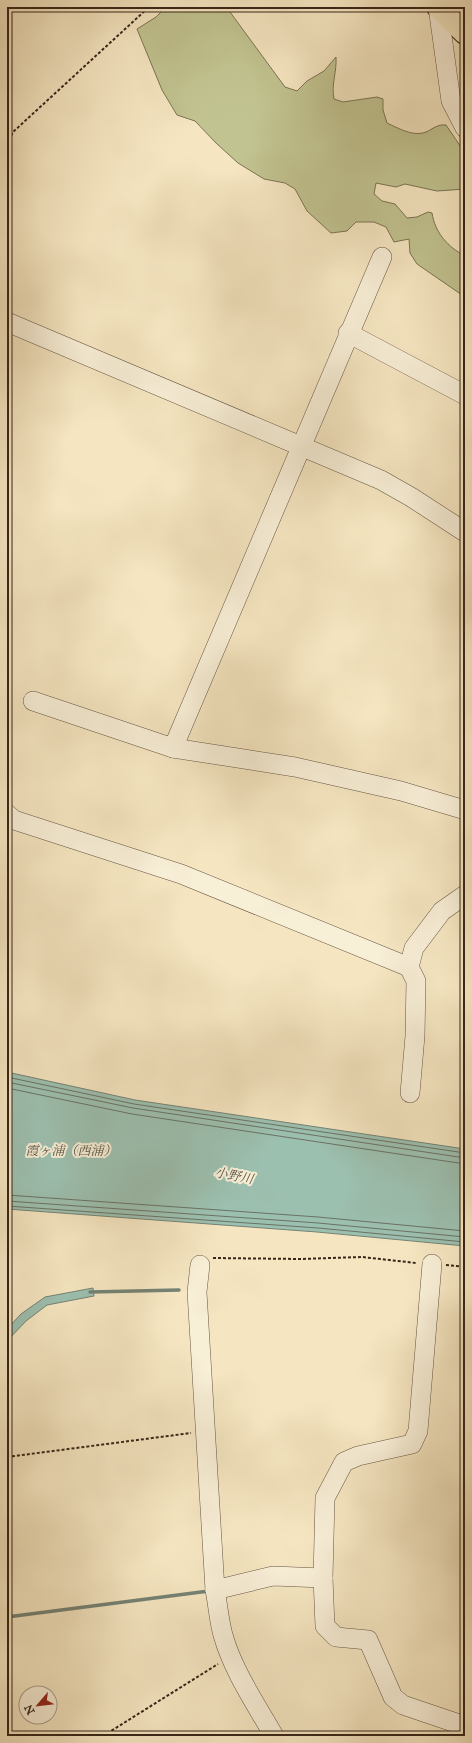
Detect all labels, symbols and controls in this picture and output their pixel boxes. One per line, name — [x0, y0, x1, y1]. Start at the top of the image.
water label: 霞ヶ浦（西浦） — [25, 1143, 117, 1159]
water label: 小野川 — [213, 1164, 257, 1188]
north arrow — [18, 1685, 58, 1725]
text: N — [21, 1702, 38, 1717]

